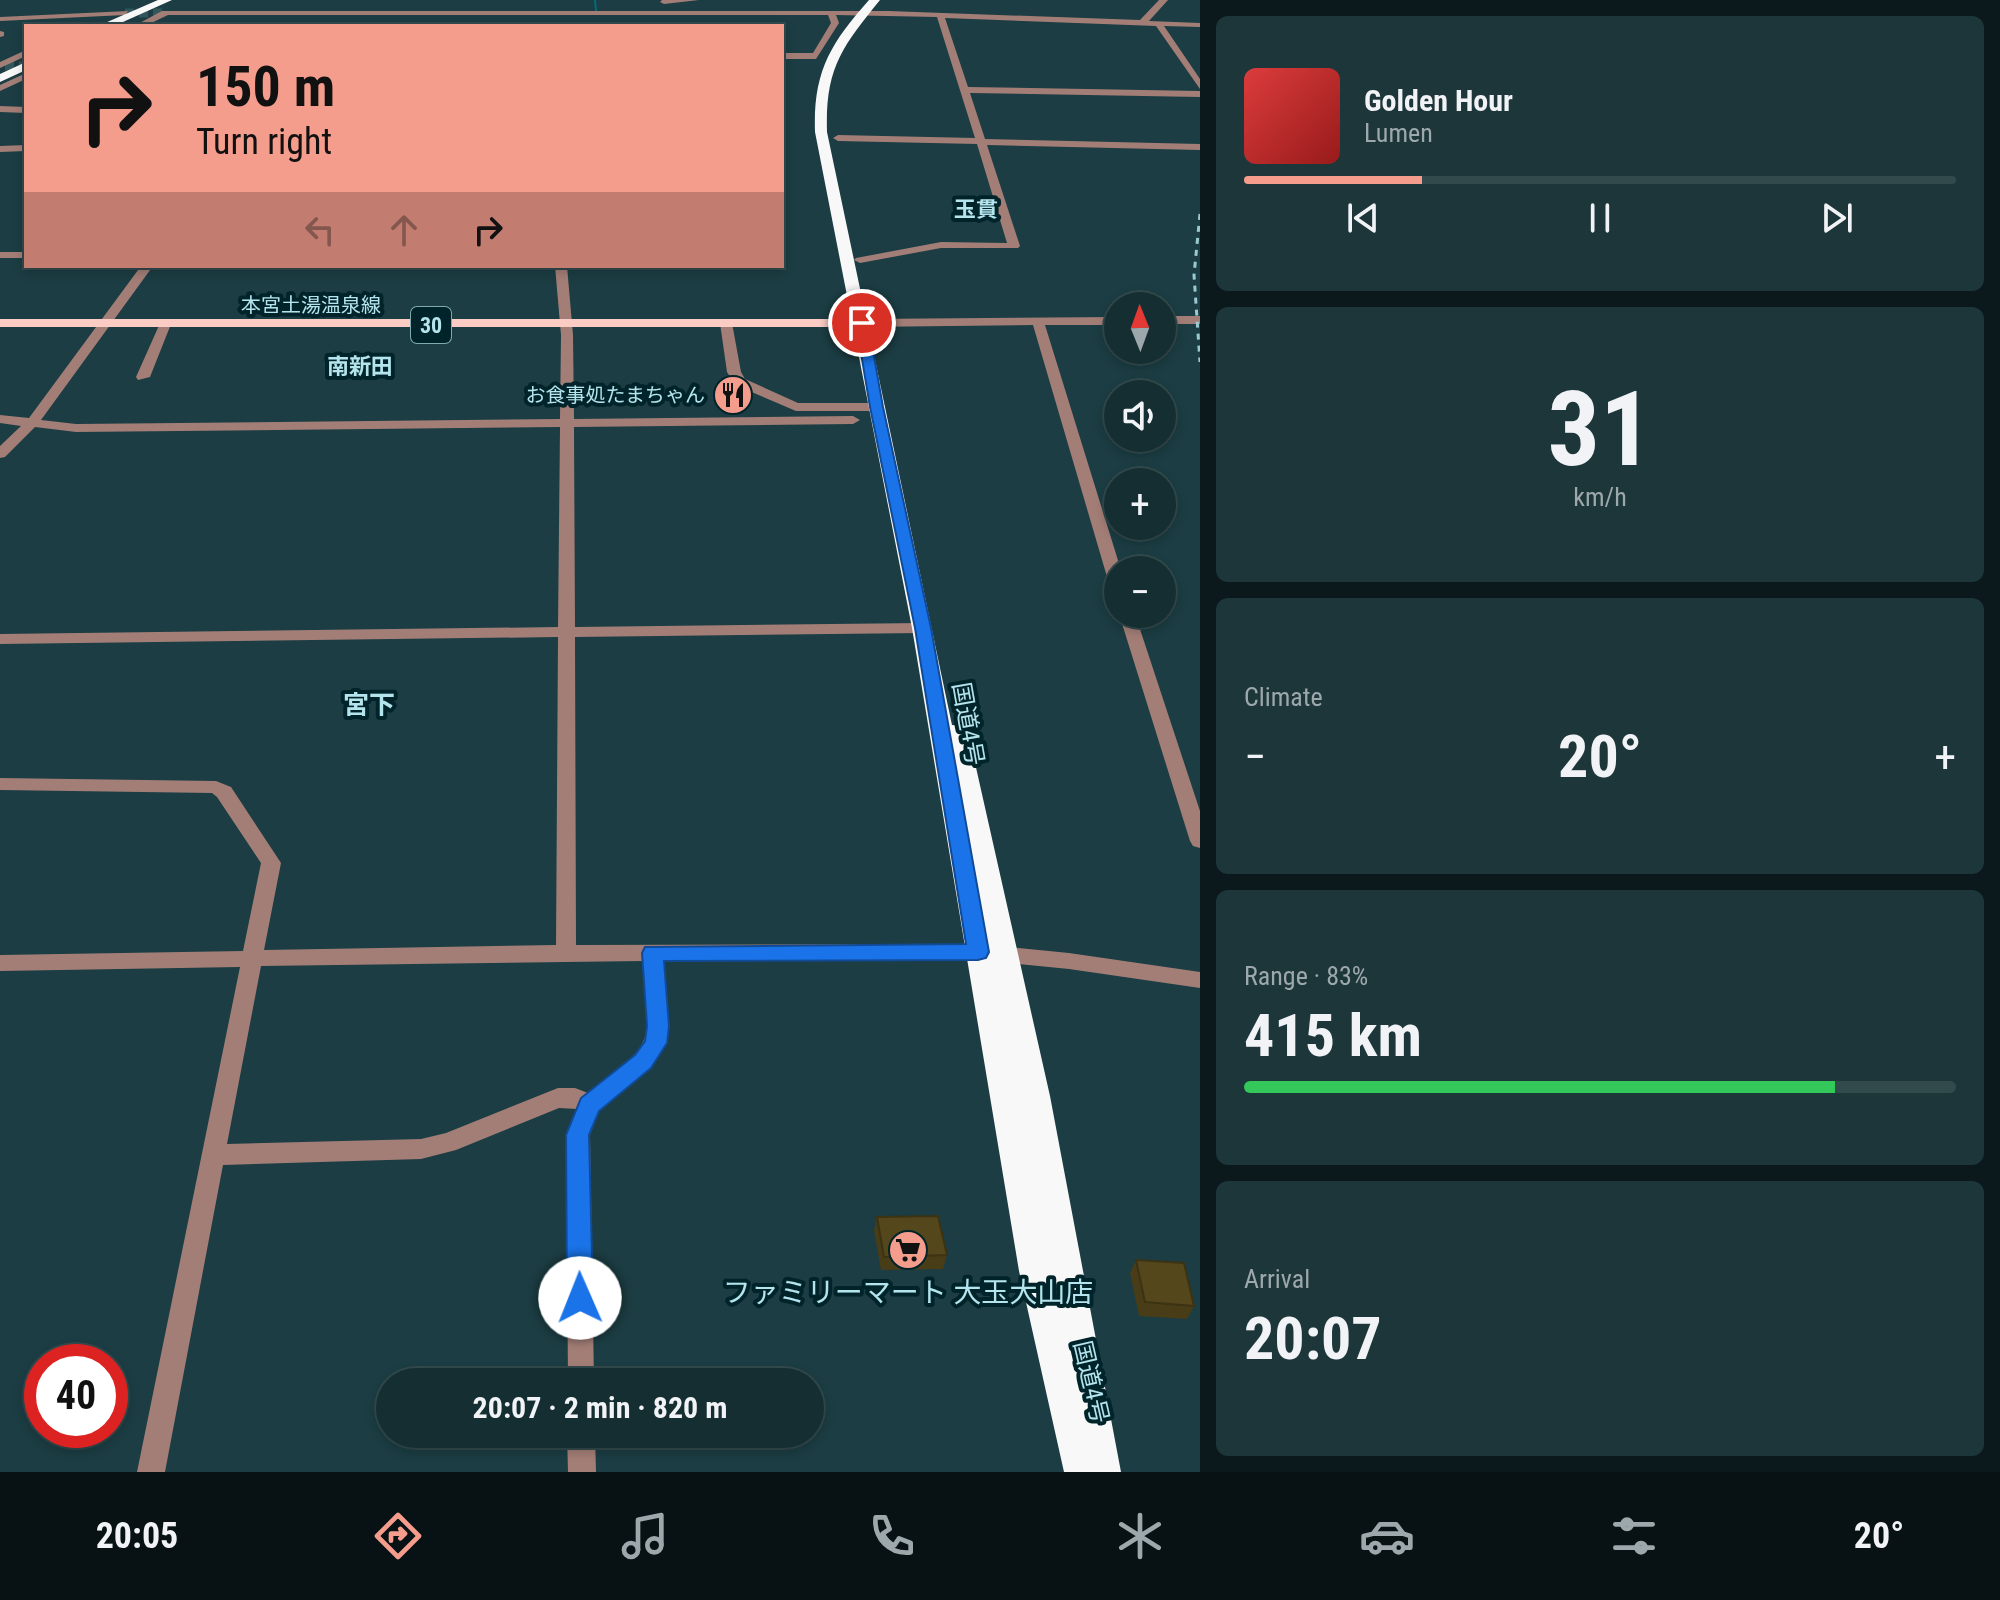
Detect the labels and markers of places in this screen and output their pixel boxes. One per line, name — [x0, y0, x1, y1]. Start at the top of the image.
pin — [828, 289, 896, 357]
restaurant icon: お食事処たまちゃん — [712, 374, 754, 416]
place label: お食事処たまちゃん — [526, 383, 705, 407]
supermarket icon: ファミリーマート 大玉大山店 — [887, 1229, 929, 1271]
place label: ファミリーマート 大玉大山店 — [723, 1276, 1093, 1309]

